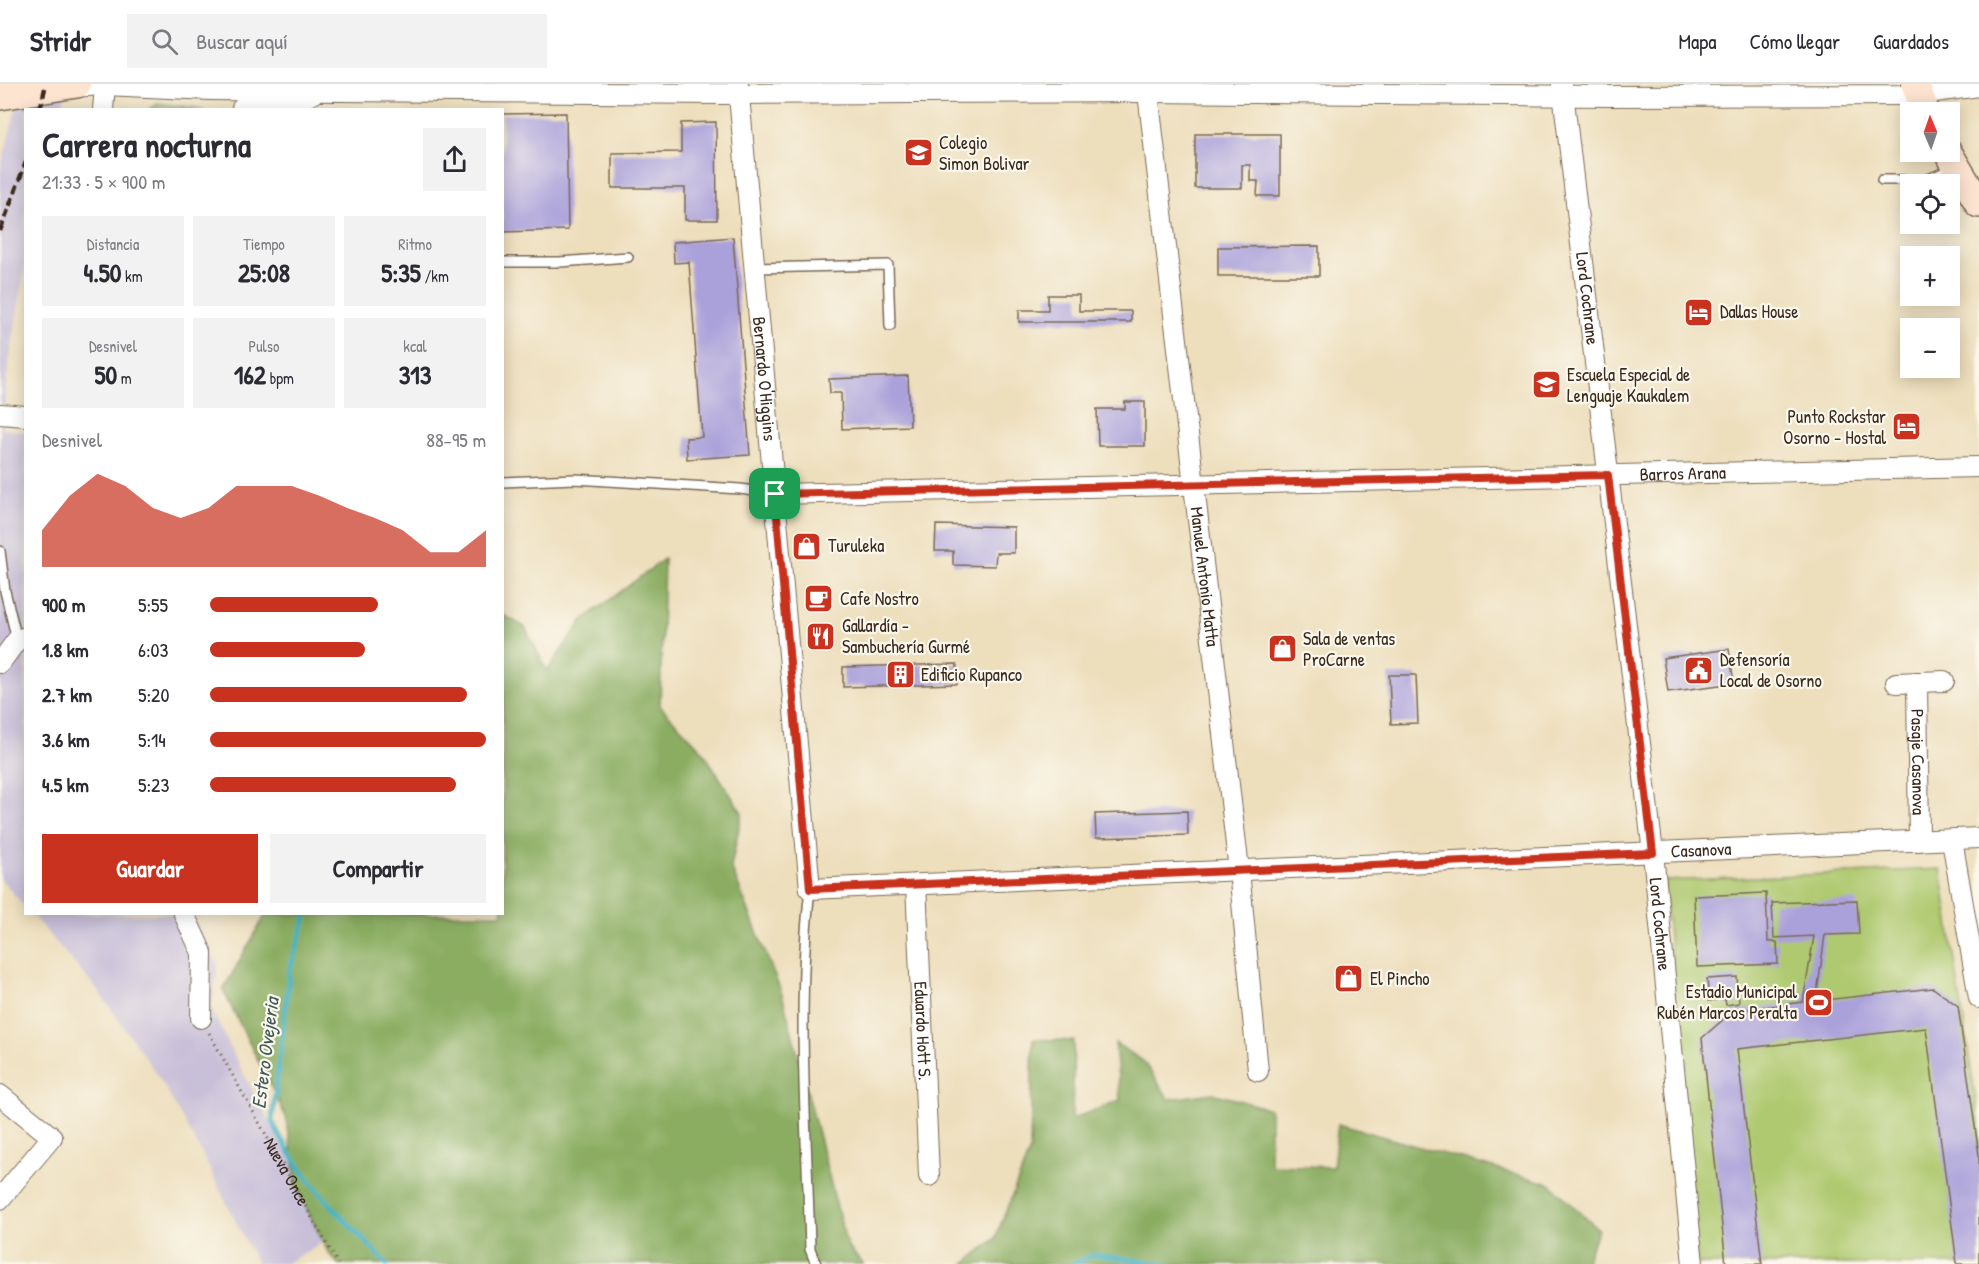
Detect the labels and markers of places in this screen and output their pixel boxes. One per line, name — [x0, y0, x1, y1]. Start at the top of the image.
place label: Colegio Simon Bolivar — [939, 130, 1030, 176]
school or university icon: Colegio Simon Bolivar — [902, 137, 934, 169]
hotel icon: Dallas House — [1683, 296, 1715, 328]
place label: Dallas House — [1720, 299, 1798, 324]
place label: Escuela Especial de Lenguaje Kaukalem — [1567, 362, 1690, 408]
school or university icon: Escuela Especial de Lenguaje Kaukalem — [1530, 369, 1562, 401]
place label: Punto Rockstar Osorno - Hostal — [1783, 404, 1886, 450]
hotel icon: Punto Rockstar Osorno - Hostal — [1891, 411, 1923, 443]
pin — [749, 468, 800, 519]
shop icon: Turuleka — [791, 530, 823, 562]
place label: Turuleka — [828, 533, 884, 558]
cafe icon: Cafe Nostro — [803, 583, 835, 615]
place label: Cafe Nostro — [840, 586, 919, 611]
place label: Gallardía - Sambuchería Gurmé — [842, 613, 970, 659]
restaurant icon: Gallardía - Sambuchería Gurmé — [805, 620, 837, 652]
place label: Sala de ventas ProCarne — [1303, 626, 1395, 672]
shop icon: Sala de ventas ProCarne — [1266, 633, 1298, 665]
place label: Defensoría Local de Osorno — [1720, 647, 1822, 693]
public building icon: Defensoría Local de Osorno — [1683, 654, 1715, 686]
building icon: Edificio Rupanco — [884, 659, 916, 691]
place label: Edificio Rupanco — [921, 662, 1022, 687]
shop icon: El Pincho — [1333, 963, 1365, 995]
place label: El Pincho — [1370, 966, 1430, 991]
place label: Estadio Municipal Rubén Marcos Peralta — [1657, 979, 1797, 1025]
sports icon: Estadio Municipal Rubén Marcos Peralta — [1802, 986, 1834, 1018]

